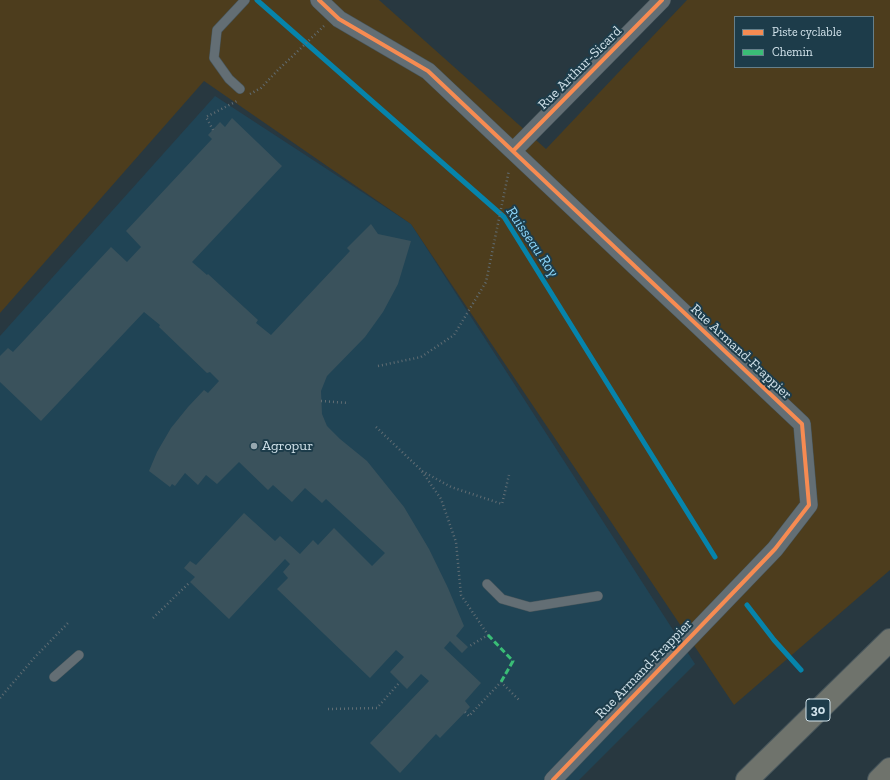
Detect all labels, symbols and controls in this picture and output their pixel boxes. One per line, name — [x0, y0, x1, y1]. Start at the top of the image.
legend — [734, 16, 874, 68]
street label: Rue Arthur-Sicard — [535, 23, 625, 113]
text: Piste cyclable — [772, 25, 842, 39]
text: Chemin — [772, 45, 813, 59]
water label: Ruisseau Roy — [502, 203, 562, 281]
street label: Rue Armand-Frappier — [687, 301, 795, 403]
place label: Agropur — [262, 438, 313, 454]
marker: Agropur — [249, 441, 259, 451]
street label: Rue Armand-Frappier — [592, 616, 696, 722]
road number: 30 — [806, 699, 830, 721]

